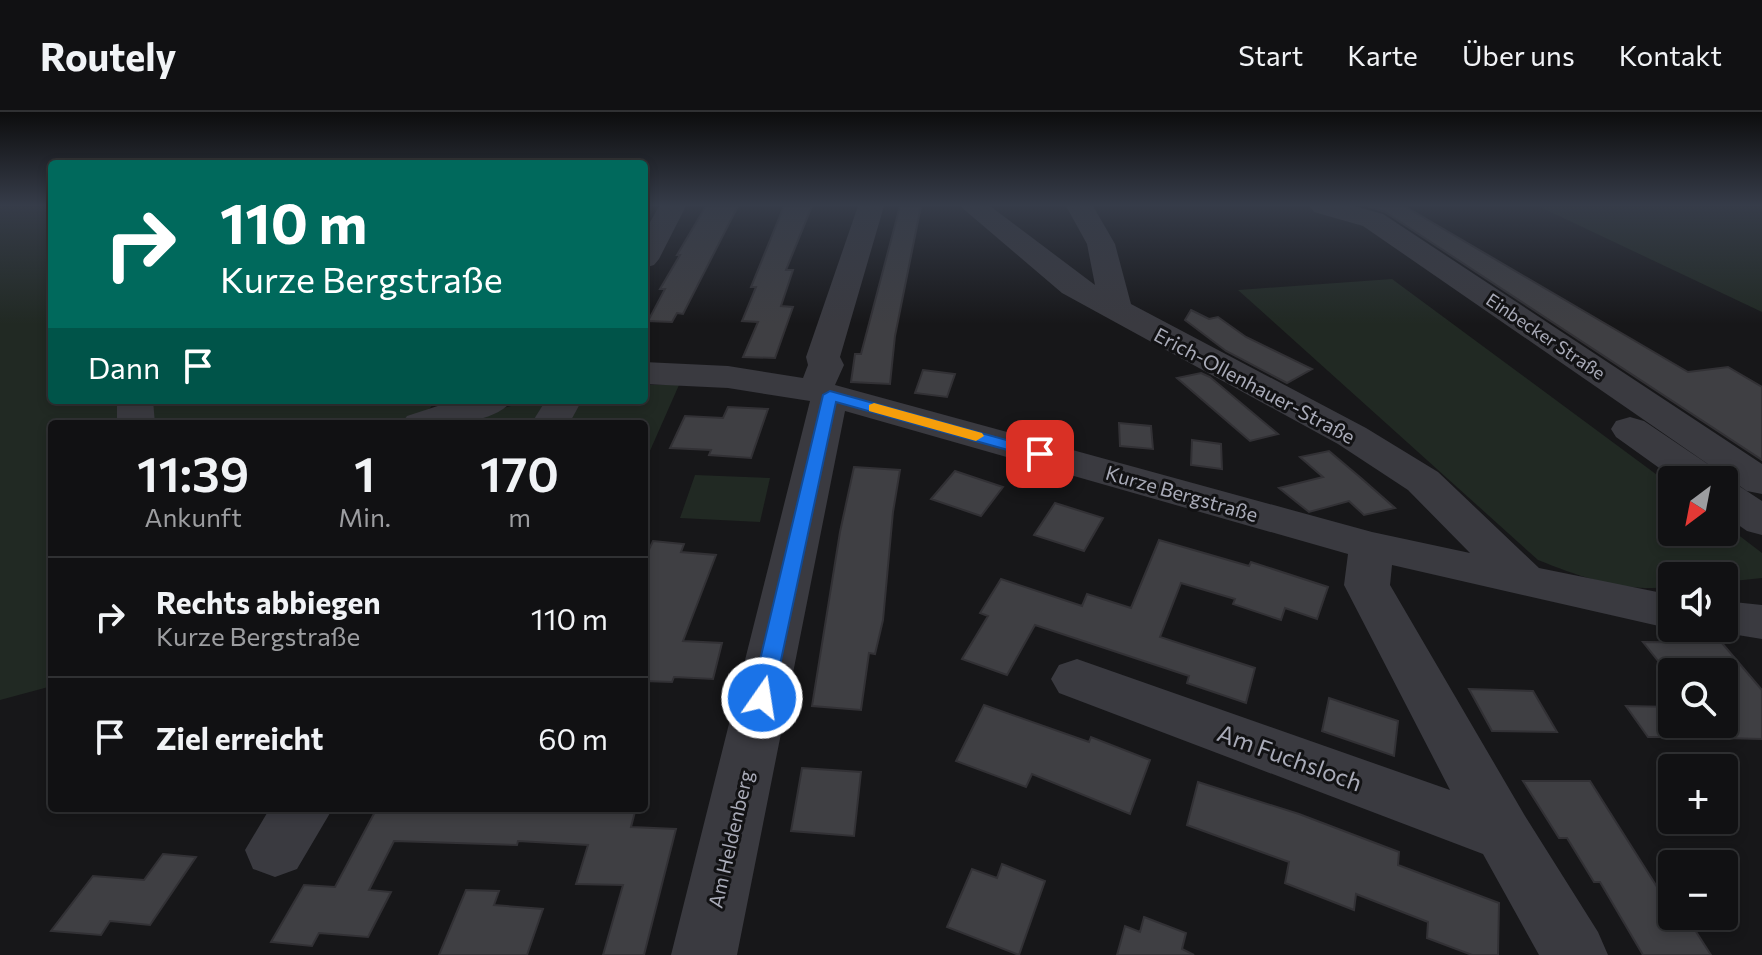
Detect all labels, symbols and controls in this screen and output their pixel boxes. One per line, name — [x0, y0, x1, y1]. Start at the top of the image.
text: Routely — [40, 32, 176, 79]
text: Start — [1238, 38, 1303, 72]
text: Karte — [1347, 38, 1418, 72]
text: Über uns — [1462, 38, 1575, 72]
text: Kontakt — [1619, 38, 1722, 72]
text: 110 m — [220, 187, 367, 256]
icon: right — [88, 192, 192, 296]
text: Kurze Bergstraße — [220, 256, 503, 300]
street label: Einbecker Straße — [1482, 288, 1610, 384]
street label: Erich-Ollenhauer-Straße — [1150, 322, 1360, 448]
icon: arrive — [176, 344, 220, 388]
text: Dann — [88, 348, 160, 385]
pin — [1006, 420, 1074, 488]
icon: arrive — [1018, 432, 1062, 476]
text: 11:39 — [137, 443, 249, 502]
text: 1 — [354, 443, 375, 502]
text: 170 — [480, 443, 559, 502]
street label: Kurze Bergstraße — [1103, 460, 1261, 526]
north arrow — [1658, 466, 1738, 546]
map controls — [1658, 466, 1738, 930]
text: Ankunft — [145, 501, 242, 532]
text: Min. — [338, 501, 391, 532]
text: m — [508, 501, 531, 532]
button: sound — [1658, 562, 1738, 642]
text: Rechts abbiegen — [156, 583, 381, 620]
icon: right — [88, 595, 132, 639]
text: 110 m — [531, 599, 608, 636]
text: Kurze Bergstraße — [156, 620, 360, 651]
position arrow — [720, 656, 804, 740]
button: search — [1658, 658, 1738, 738]
icon: arrive — [88, 715, 132, 759]
street label: Am Fuchsloch — [1214, 717, 1366, 797]
text: Ziel erreicht — [156, 719, 324, 756]
text: 60 m — [538, 719, 608, 756]
button: + — [1658, 754, 1738, 834]
street label: Am Heldenberg — [703, 768, 758, 910]
button: − — [1658, 850, 1738, 930]

